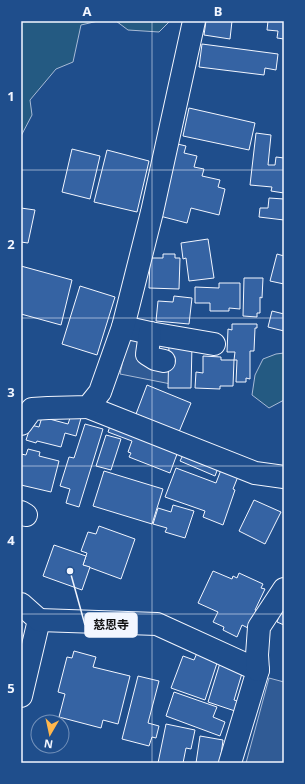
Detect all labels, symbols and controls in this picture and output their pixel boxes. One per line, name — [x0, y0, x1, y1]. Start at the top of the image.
text: A — [83, 2, 92, 20]
text: B — [214, 2, 222, 20]
text: 1 — [7, 87, 15, 105]
text: 2 — [7, 235, 15, 253]
text: 3 — [7, 383, 15, 401]
text: 4 — [7, 531, 15, 549]
callout: 慈恩寺 — [85, 613, 137, 637]
text: 慈恩寺 — [93, 616, 129, 633]
text: 5 — [7, 679, 15, 697]
north arrow — [30, 714, 70, 754]
text: N — [43, 736, 54, 752]

